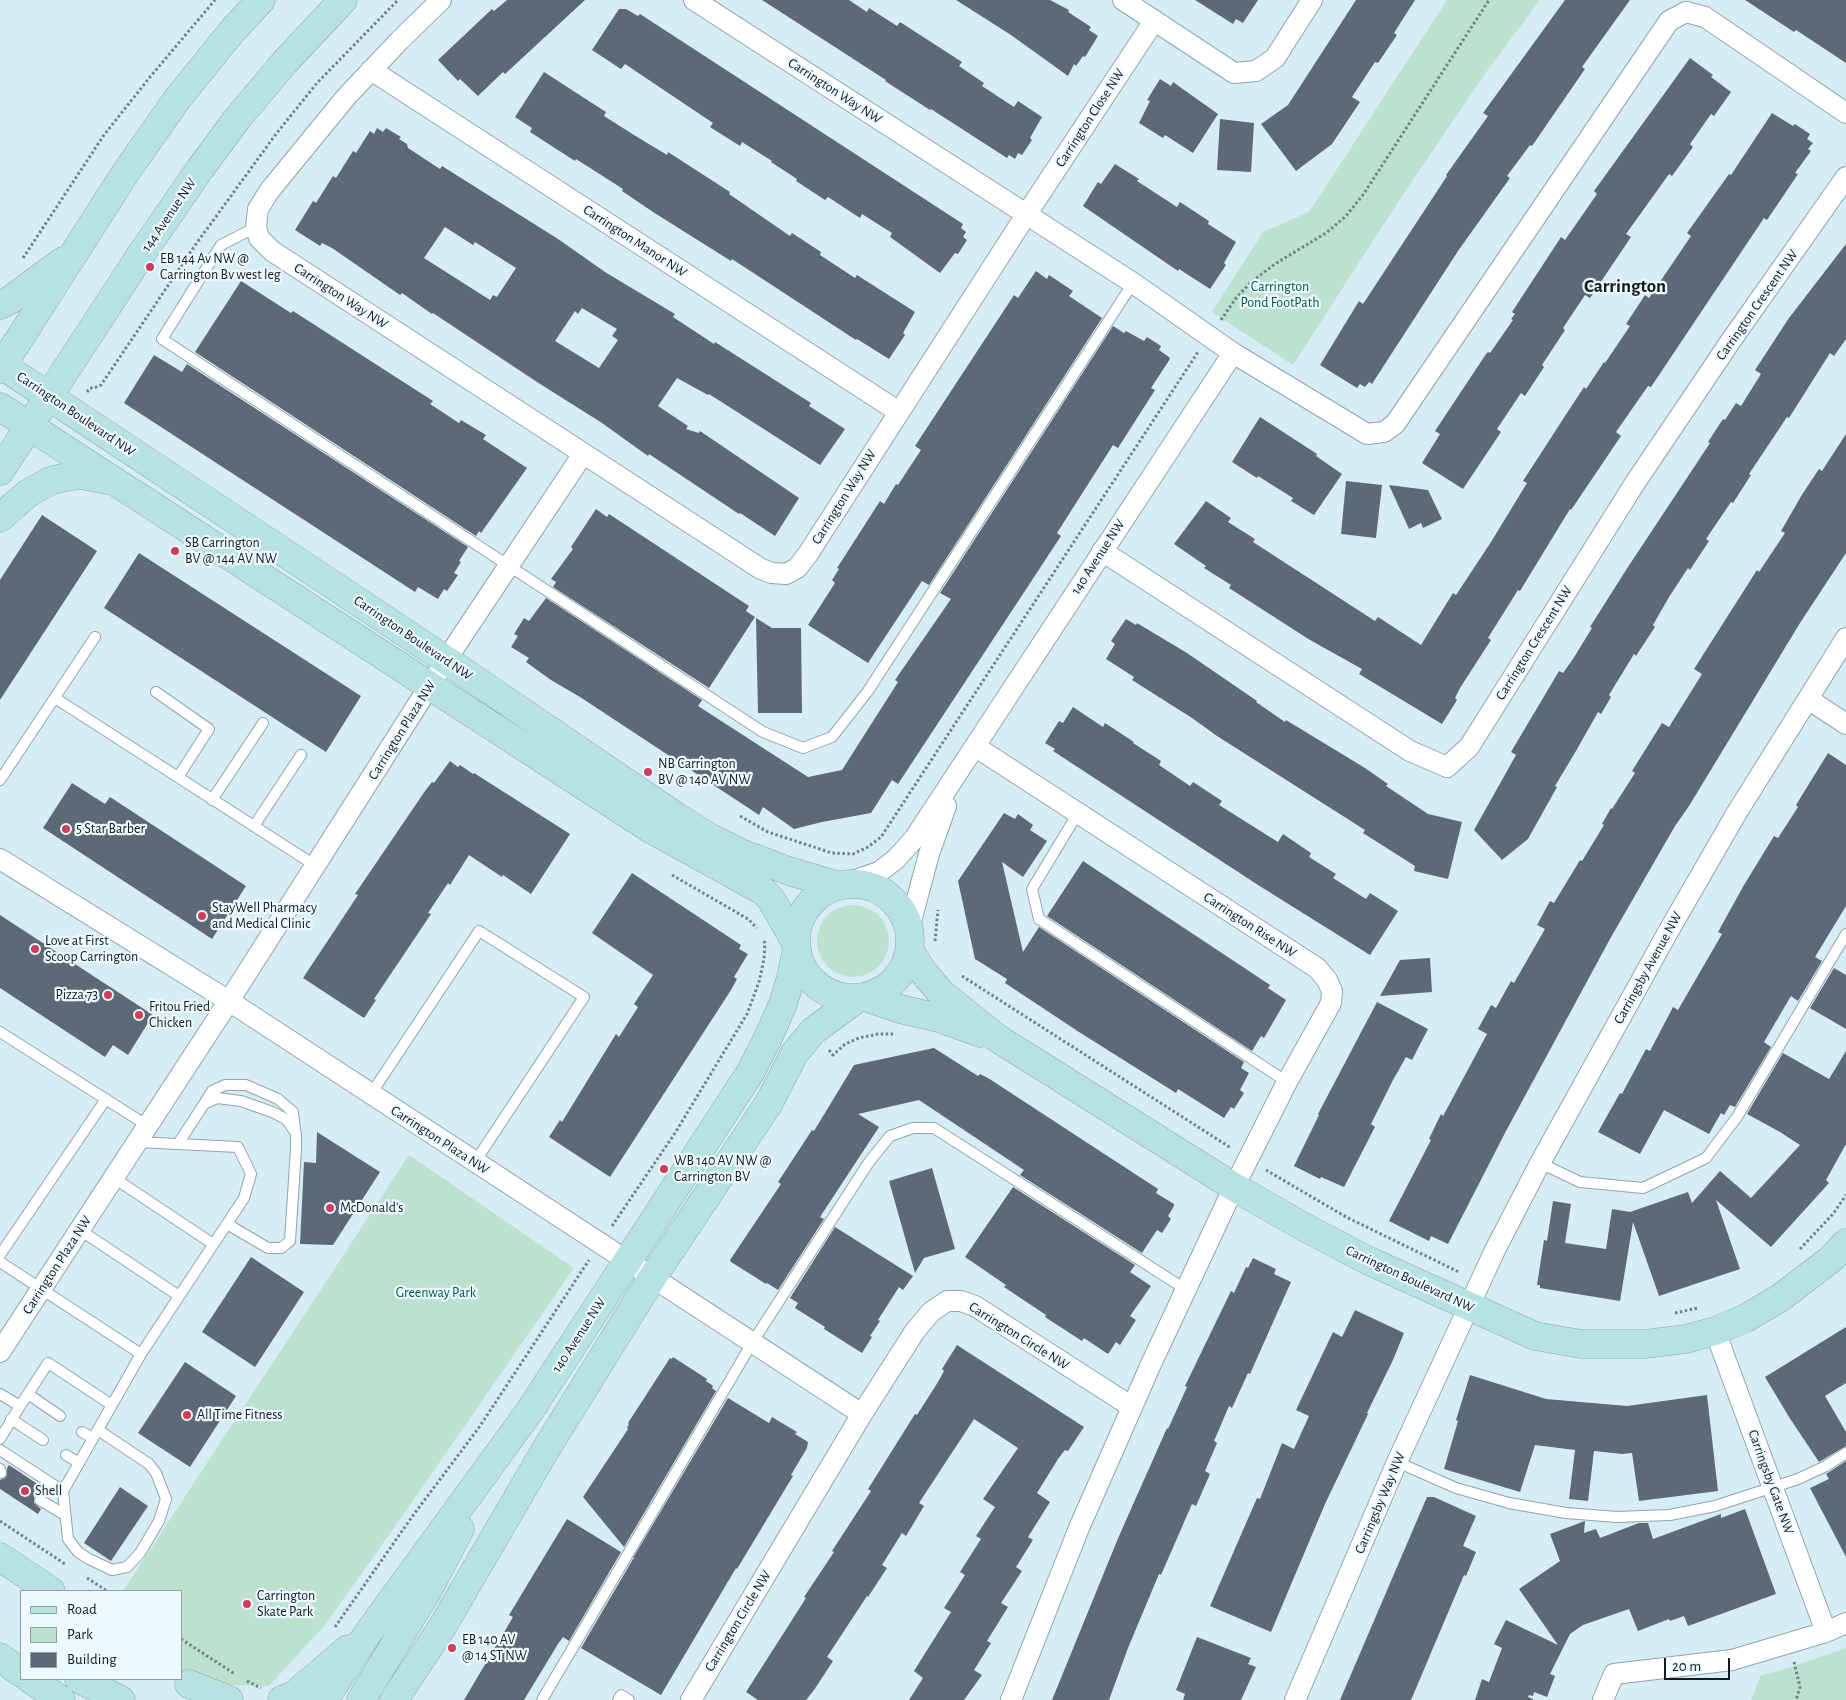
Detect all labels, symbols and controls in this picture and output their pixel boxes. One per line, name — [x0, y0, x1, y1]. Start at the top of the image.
street label: Carrington Way NW — [785, 54, 885, 128]
street label: Carrington Close NW — [1052, 66, 1128, 170]
street label: 144 Avenue NW — [138, 175, 200, 255]
street label: Carrington Manor NW — [580, 201, 690, 281]
street label: Carrington Crescent NW — [1712, 246, 1802, 364]
place label: EB 144 Av NW @ Carrington Bv west leg — [160, 251, 281, 284]
street label: Carrington Way NW — [291, 259, 391, 333]
marker: EB 144 Av NW @ Carrington Bv west leg — [144, 261, 156, 273]
district label: Carrington — [1584, 275, 1666, 297]
park label: Carrington Pond FootPath — [1241, 279, 1319, 312]
street label: Carrington Boulevard NW — [13, 368, 139, 460]
street label: Carrington Way NW — [808, 446, 880, 548]
street label: 140 Avenue NW — [1067, 516, 1129, 598]
place label: SB Carrington BV @ 144 AV NW — [185, 535, 277, 568]
marker: SB Carrington BV @ 144 AV NW — [169, 545, 181, 557]
street label: Carrington Crescent NW — [1492, 583, 1576, 703]
street label: Carrington Boulevard NW — [350, 592, 476, 684]
street label: Carrington Plaza NW — [365, 677, 439, 783]
place label: NB Carrington BV @ 140 AV NW — [658, 756, 751, 789]
marker: NB Carrington BV @ 140 AV NW — [642, 766, 654, 778]
place label: 5 Star Barber — [76, 821, 145, 837]
marker: 5 Star Barber — [60, 823, 72, 835]
street label: Carrington Rise NW — [1200, 889, 1300, 961]
place label: StayWell Pharmacy and Medical Clinic — [212, 900, 317, 932]
street label: Carringsby Avenue NW — [1610, 909, 1686, 1027]
marker: StayWell Pharmacy and Medical Clinic — [196, 910, 208, 922]
place label: Love at First Scoop Carrington — [45, 933, 138, 966]
marker: Love at First Scoop Carrington — [29, 943, 41, 955]
place label: Pizza 73 — [55, 987, 98, 1003]
marker: Pizza 73 — [102, 989, 114, 1001]
place label: Fritou Fried Chicken — [149, 999, 210, 1032]
marker: Fritou Fried Chicken — [133, 1009, 145, 1021]
street label: Carrington Plaza NW — [388, 1102, 492, 1178]
place label: WB 140 AV NW @ Carrington BV — [674, 1153, 771, 1186]
marker: WB 140 AV NW @ Carrington BV — [658, 1163, 670, 1175]
place label: McDonald's — [340, 1200, 403, 1216]
marker: McDonald's — [324, 1202, 336, 1214]
street label: Carrington Plaza NW — [19, 1213, 95, 1317]
street label: Carrington Boulevard NW — [1343, 1242, 1477, 1316]
park label: Greenway Park — [396, 1285, 476, 1301]
street label: 140 Avenue NW — [548, 1294, 610, 1376]
street label: Carrington Circle NW — [966, 1298, 1072, 1374]
place label: All Time Fitness — [197, 1407, 282, 1423]
marker: All Time Fitness — [181, 1409, 193, 1421]
street label: Carringsby Gate NW — [1744, 1427, 1798, 1537]
street label: Carringsby Way NW — [1351, 1450, 1409, 1556]
place label: Shell — [35, 1483, 62, 1499]
marker: Shell — [19, 1485, 31, 1497]
street label: Carrington Circle NW — [701, 1567, 775, 1675]
place label: Carrington Skate Park — [257, 1588, 315, 1620]
legend — [20, 1590, 182, 1680]
marker: Carrington Skate Park — [241, 1598, 253, 1610]
text: Road — [67, 1602, 97, 1617]
text: Park — [67, 1627, 93, 1642]
place label: EB 140 AV @ 14 ST NW — [462, 1632, 527, 1664]
marker: EB 140 AV @ 14 ST NW — [446, 1642, 458, 1654]
scale bar — [1666, 1648, 1732, 1680]
text: Building — [67, 1652, 117, 1667]
text: 20 m — [1672, 1659, 1701, 1674]

